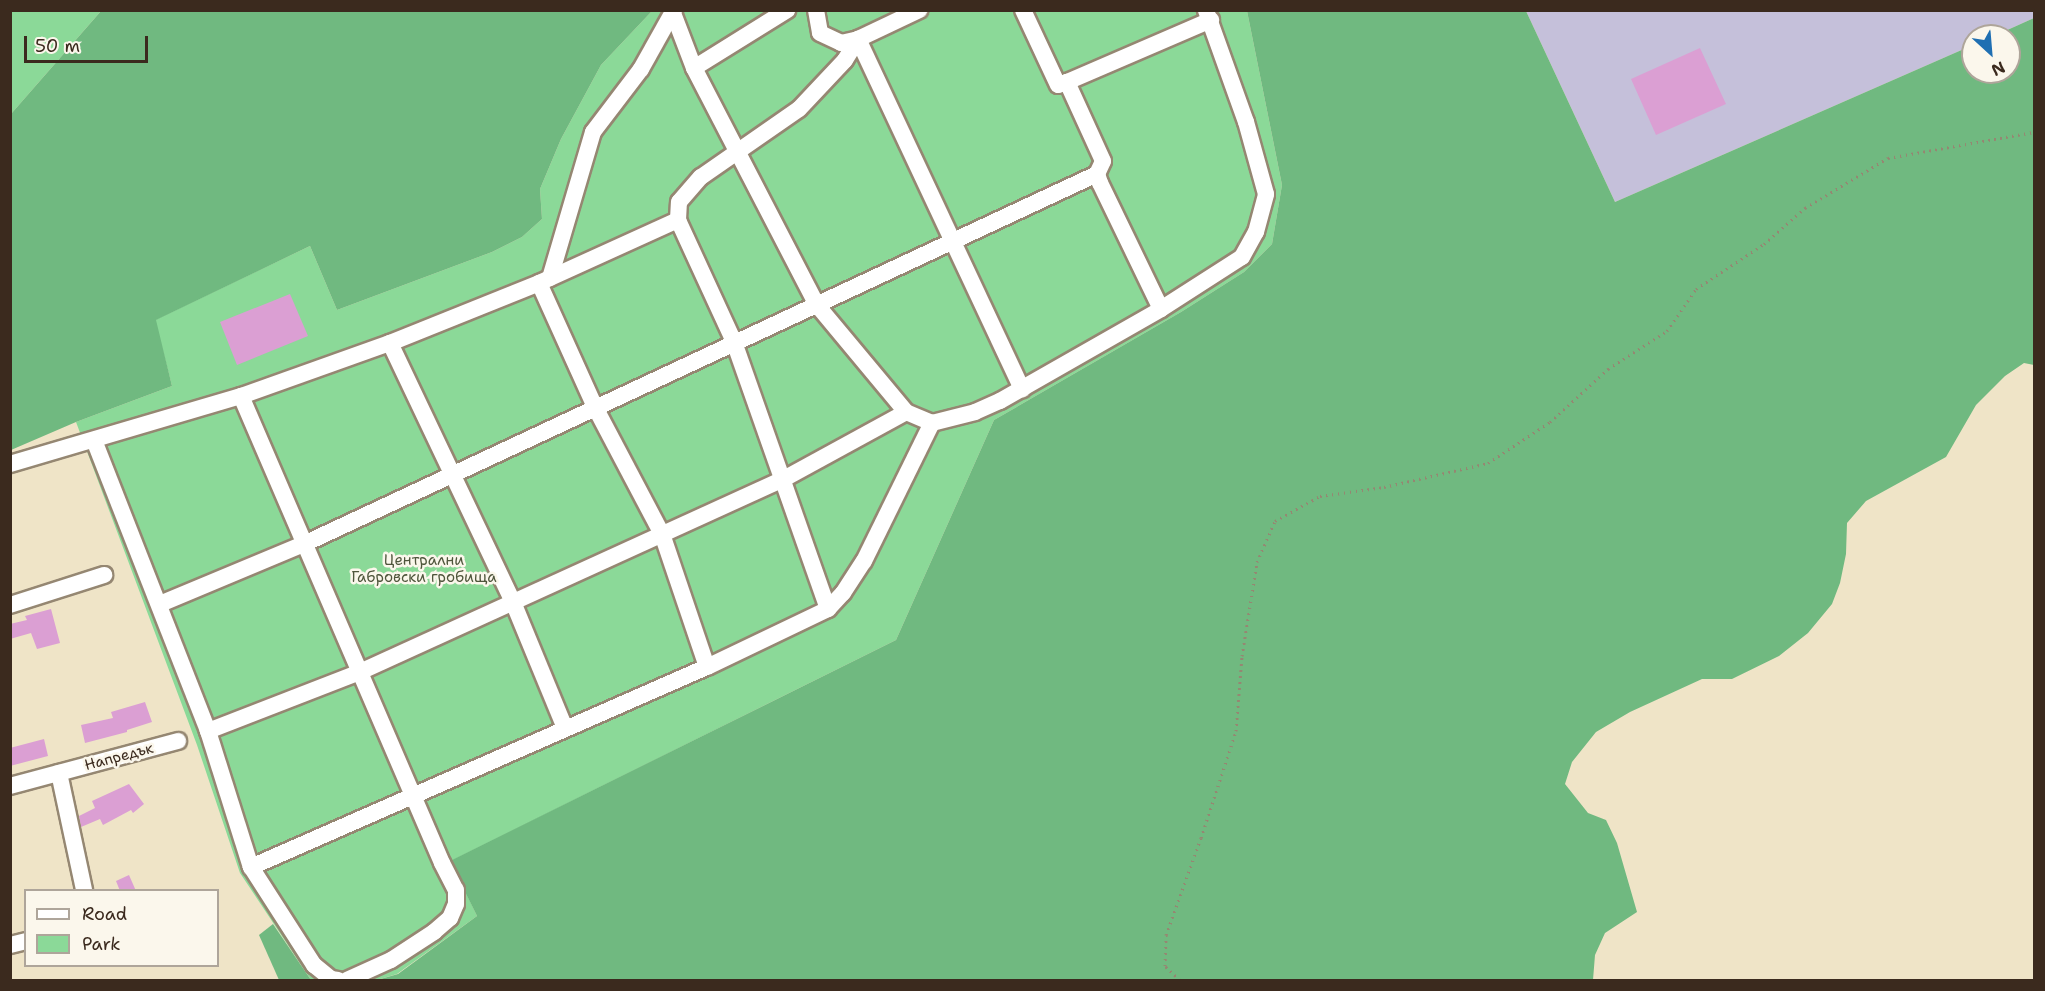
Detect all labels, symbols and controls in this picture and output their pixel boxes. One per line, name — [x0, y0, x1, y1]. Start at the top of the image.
scale bar — [27, 24, 152, 62]
north arrow — [1961, 24, 2021, 84]
text: 50 m — [35, 34, 80, 58]
text: N — [1988, 57, 2009, 81]
park label: Централни Габровски гробища — [351, 551, 497, 586]
street label: Напредък — [83, 739, 155, 775]
legend — [24, 889, 219, 967]
text: Road — [82, 902, 127, 926]
text: Park — [82, 932, 121, 956]

